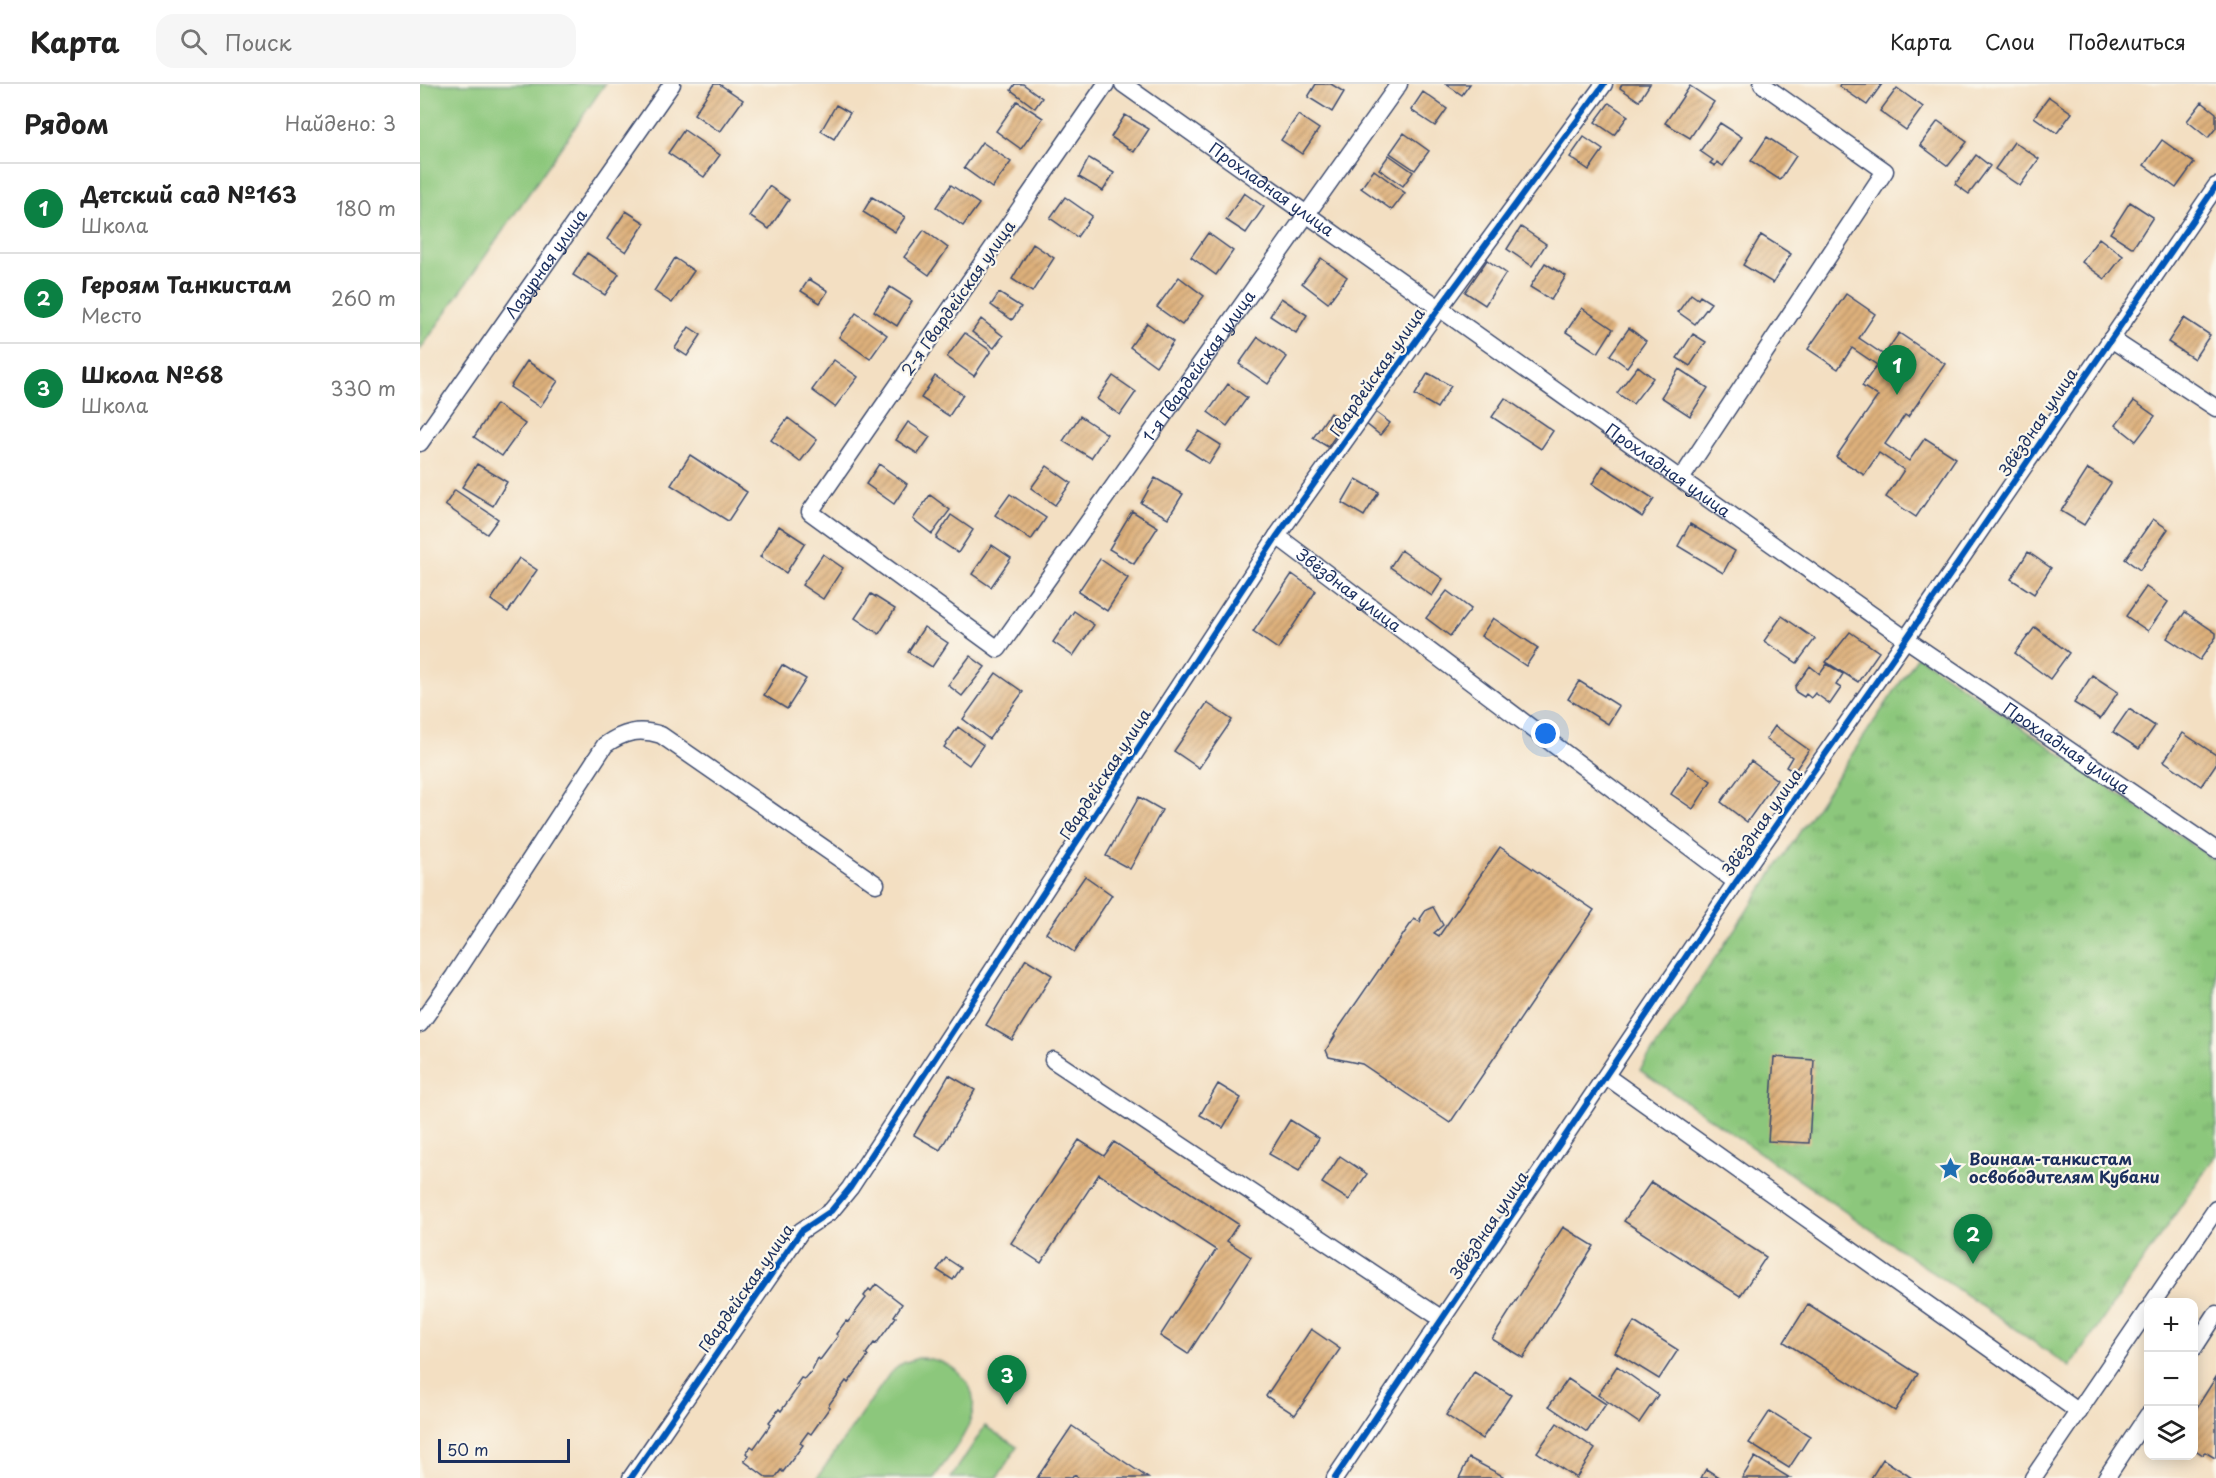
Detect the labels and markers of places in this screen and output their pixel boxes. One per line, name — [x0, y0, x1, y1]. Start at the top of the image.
pin: 1 — [1878, 346, 1916, 395]
place label: Воинам-танкистам освободителям Кубани — [1969, 1146, 2160, 1188]
place icon: Воинам-танкистам освободителям Кубани — [1938, 1155, 1964, 1181]
pin: 2 — [1954, 1214, 1992, 1264]
pin: 3 — [988, 1356, 1026, 1405]

